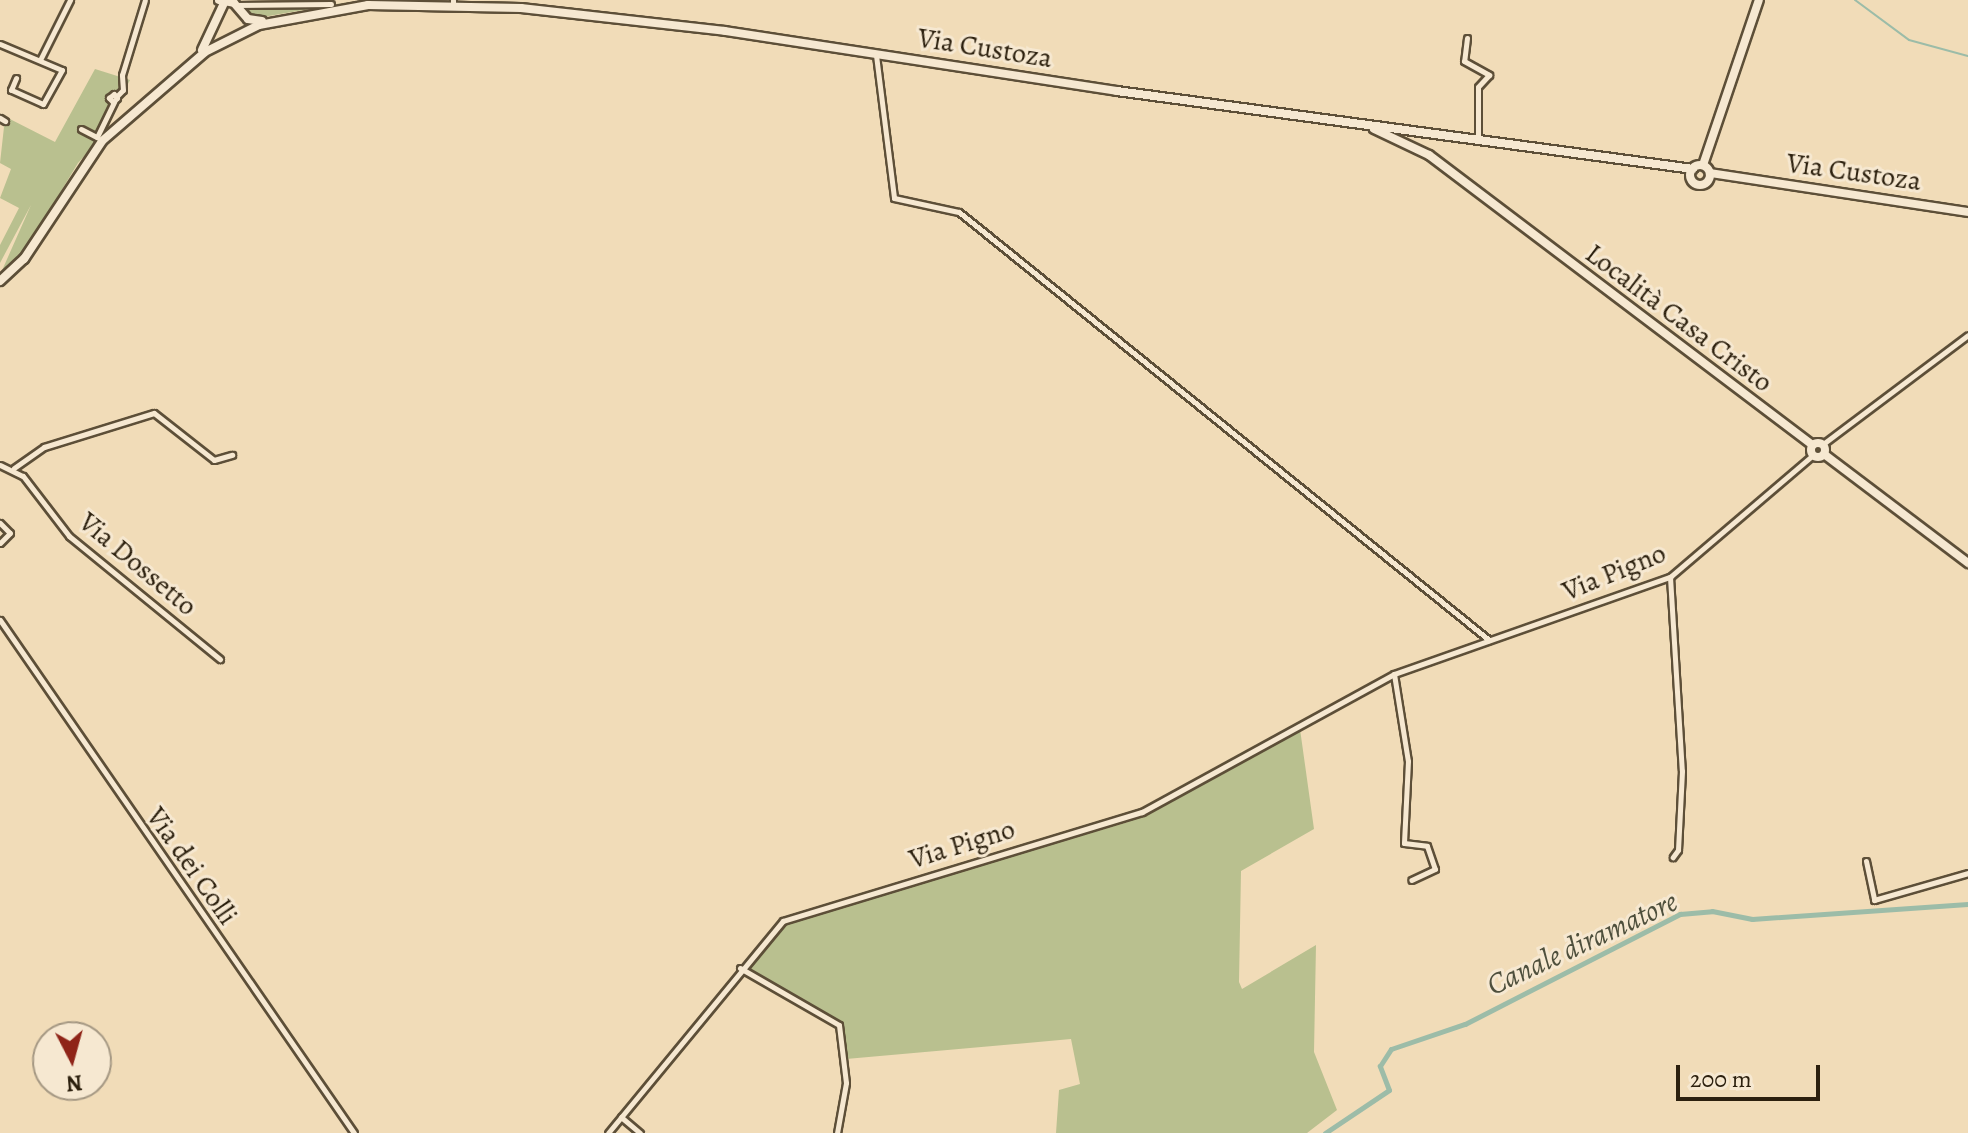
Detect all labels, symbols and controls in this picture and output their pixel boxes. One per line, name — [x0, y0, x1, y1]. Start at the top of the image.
street label: Via Custoza — [915, 21, 1055, 75]
street label: Via Custoza — [1785, 146, 1923, 198]
street label: Località Casa Cristo — [1579, 237, 1779, 399]
street label: Via Dossetto — [72, 505, 204, 623]
street label: Via Pigno — [1557, 536, 1671, 608]
street label: Via dei Colli — [139, 801, 245, 931]
street label: Via Pigno — [905, 812, 1019, 876]
water label: Canale diramatore — [1481, 883, 1683, 1003]
north arrow — [32, 1021, 112, 1101]
scale bar — [1680, 1049, 1824, 1099]
text: 200 m — [1690, 1063, 1752, 1095]
text: N — [65, 1067, 84, 1099]

